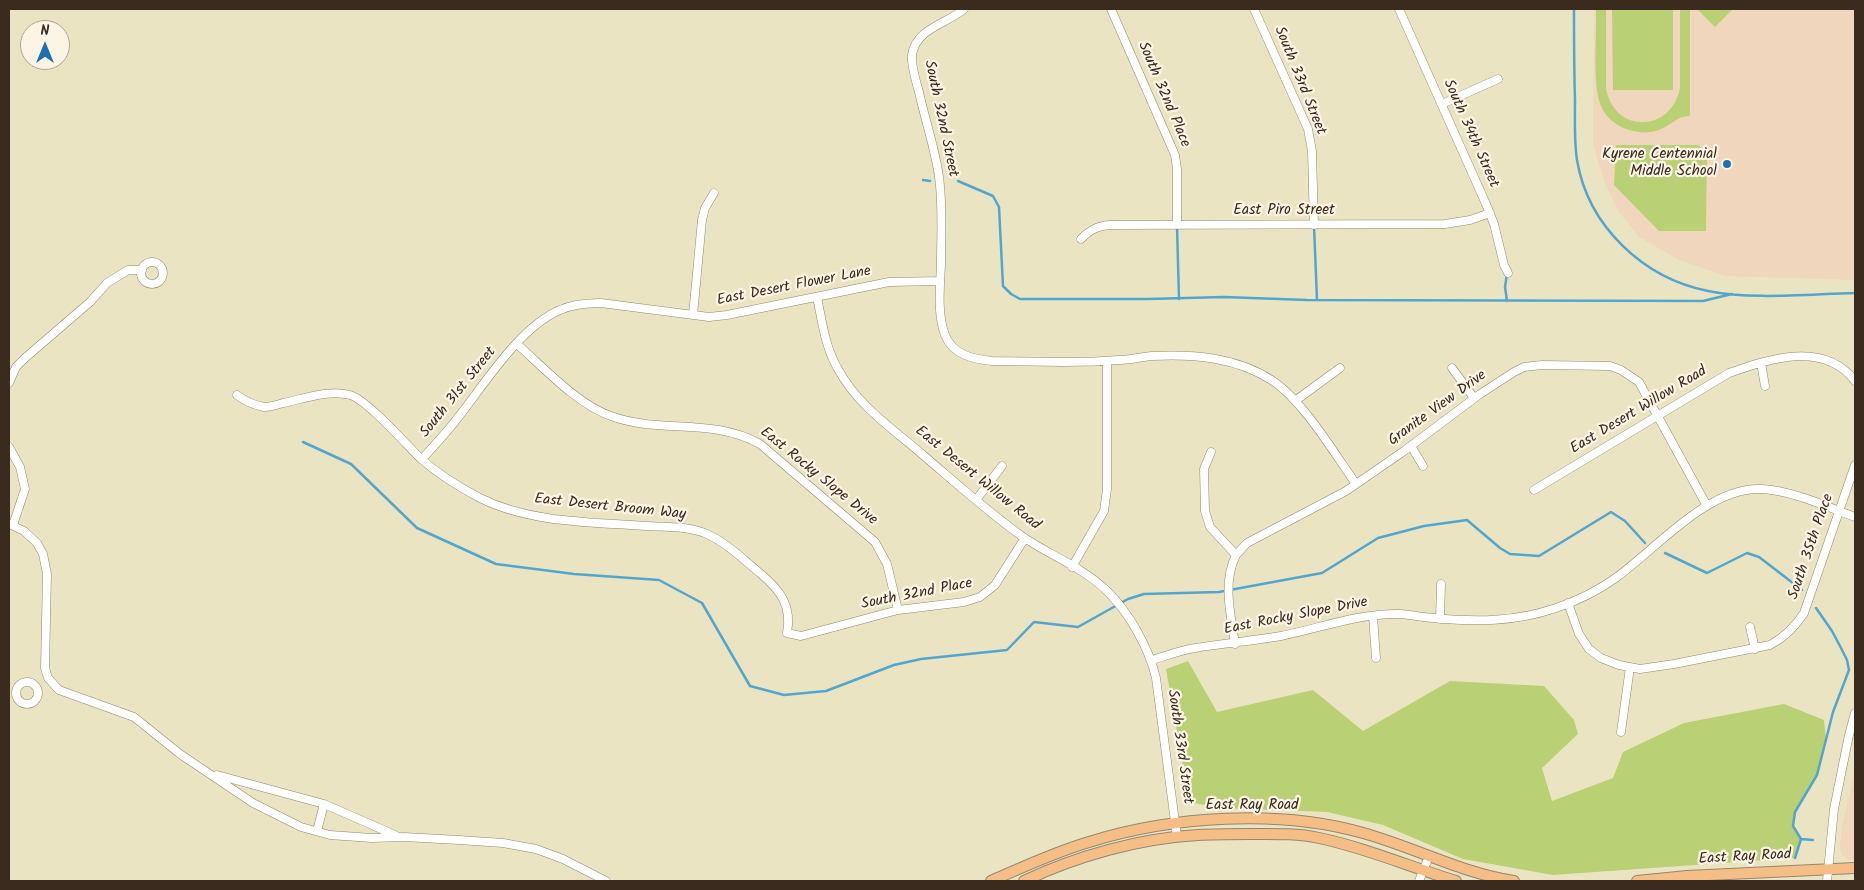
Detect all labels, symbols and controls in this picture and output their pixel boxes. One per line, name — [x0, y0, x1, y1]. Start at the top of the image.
north arrow — [20, 20, 70, 70]
text: N — [41, 20, 49, 42]
street label: South 33rd Street — [1269, 24, 1329, 138]
street label: South 32nd Place — [1133, 40, 1193, 150]
street label: South 32nd Street — [919, 59, 961, 179]
street label: South 34th Street — [1438, 77, 1502, 191]
place label: Kyrene Centennial Middle School — [1602, 146, 1717, 181]
marker: Kyrene Centennial Middle School — [1721, 158, 1733, 170]
street label: East Piro Street — [1233, 202, 1335, 220]
street label: East Desert Flower Lane — [715, 263, 873, 311]
street label: South 31st Street — [417, 344, 501, 442]
street label: East Desert Willow Road — [1568, 363, 1710, 459]
street label: Granite View Drive — [1385, 367, 1491, 451]
street label: East Desert Willow Road — [911, 423, 1043, 535]
street label: East Rocky Slope Drive — [756, 424, 880, 530]
street label: East Desert Broom Way — [533, 491, 687, 525]
street label: South 35th Place — [1785, 492, 1839, 602]
street label: South 32nd Place — [860, 575, 974, 615]
street label: East Rocky Slope Drive — [1223, 594, 1369, 640]
street label: South 33rd Street — [1162, 689, 1196, 805]
street label: East Ray Road — [1206, 797, 1298, 815]
street label: East Ray Road — [1698, 847, 1792, 869]

